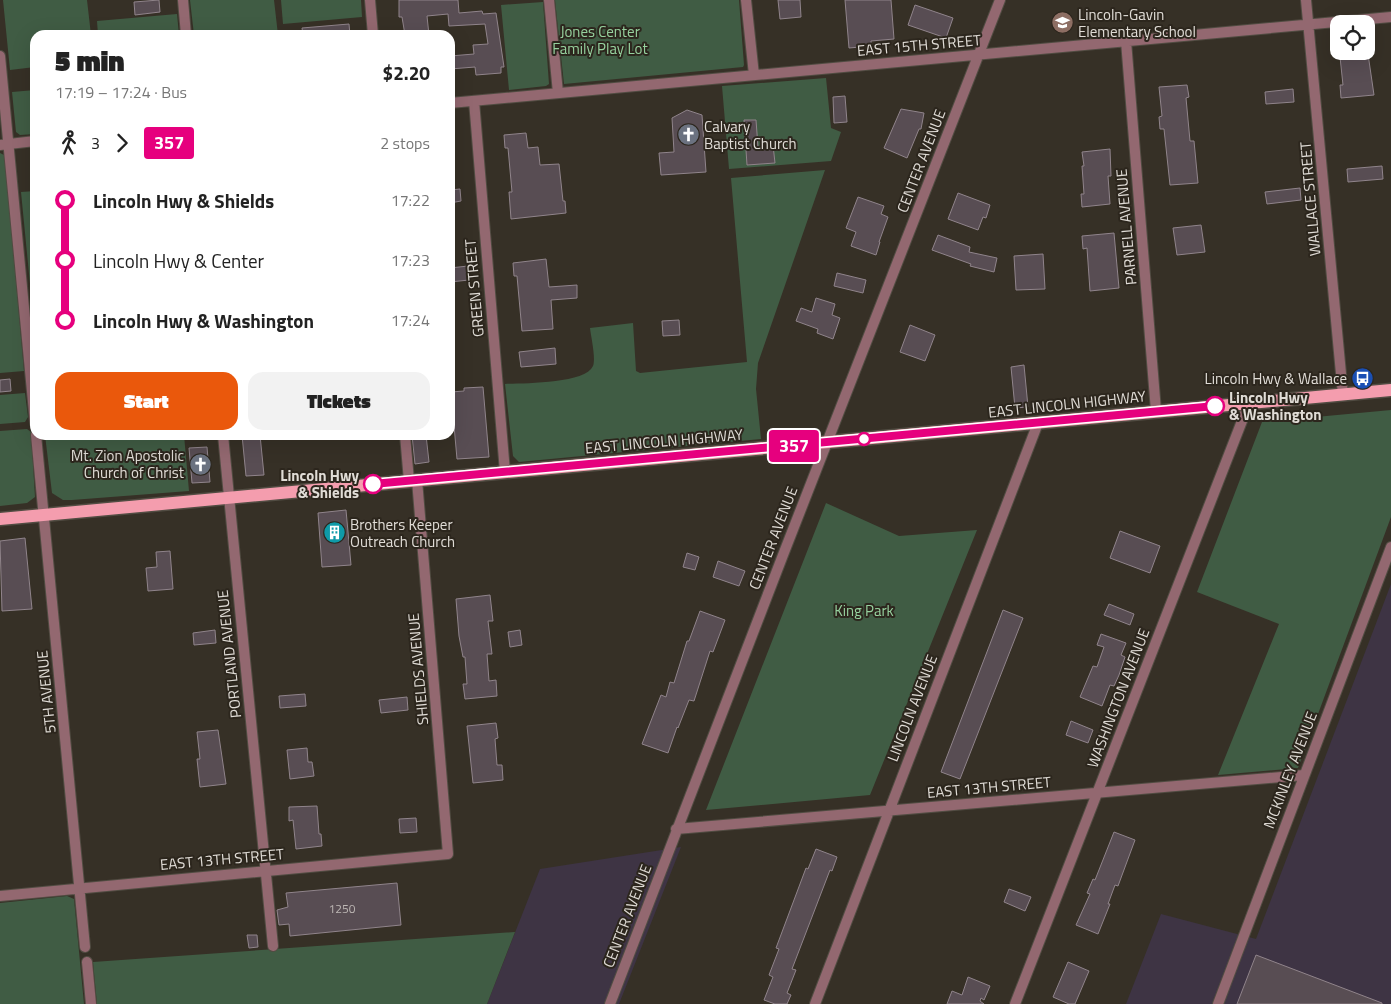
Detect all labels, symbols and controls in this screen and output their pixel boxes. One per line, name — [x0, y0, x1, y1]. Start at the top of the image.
place label: Lincoln-Gavin Elementary School — [1078, 3, 1196, 43]
school or university icon: Lincoln-Gavin Elementary School — [1050, 11, 1074, 35]
map controls — [1330, 15, 1375, 60]
button: locate — [1330, 15, 1375, 60]
park label: Jones Center Family Play Lot — [552, 20, 648, 60]
street label: EAST 15TH STREET — [856, 28, 982, 62]
text: 5 min — [55, 39, 125, 82]
text: $2.20 — [383, 58, 430, 87]
text: 17:19 – 17:24 · Bus — [55, 80, 187, 104]
street label: CENTER AVENUE — [891, 106, 951, 216]
place label: Calvary Baptist Church — [704, 115, 797, 155]
church icon: Calvary Baptist Church — [676, 123, 700, 147]
icon: walk — [55, 129, 83, 157]
icon: forward — [108, 129, 136, 157]
text: 357 — [154, 129, 184, 156]
text: 3 — [91, 131, 100, 155]
text: 2 stops — [380, 131, 430, 155]
street label: WALLACE STREET — [1294, 141, 1326, 257]
street label: PARNELL AVENUE — [1109, 168, 1143, 286]
text: Lincoln Hwy & Shields — [93, 186, 274, 215]
text: 17:22 — [391, 188, 430, 212]
street label: GREEN STREET — [458, 238, 490, 338]
text: Lincoln Hwy & Center — [93, 246, 264, 275]
text: 17:23 — [391, 248, 430, 272]
text: Lincoln Hwy & Washington — [93, 306, 314, 335]
text: 17:24 — [391, 308, 430, 332]
bus stop icon: Lincoln Hwy & Wallace — [1351, 366, 1375, 390]
place label: Lincoln Hwy & Wallace — [1205, 367, 1347, 390]
button: Start — [55, 372, 238, 430]
button: Tickets — [248, 372, 430, 430]
street label: EAST LINCOLN HIGHWAY — [987, 384, 1147, 424]
place label: Lincoln Hwy & Washington — [1229, 386, 1322, 426]
marker: Lincoln Hwy & Washington — [1205, 396, 1225, 416]
street label: EAST LINCOLN HIGHWAY — [584, 423, 744, 459]
line badge: 357 — [765, 430, 823, 462]
text: 357 — [779, 432, 809, 459]
unlabelled marker — [857, 432, 871, 446]
place label: Mt. Zion Apostolic Church of Christ — [71, 444, 185, 484]
church icon: Mt. Zion Apostolic Church of Christ — [188, 452, 212, 476]
place label: Lincoln Hwy & Shields — [280, 464, 359, 504]
marker: Lincoln Hwy & Shields — [363, 474, 383, 494]
street label: CENTER AVENUE — [743, 483, 803, 593]
place label: Brothers Keeper Outreach Church — [350, 513, 455, 553]
building icon: Brothers Keeper Outreach Church — [322, 521, 346, 545]
street label: PORTLAND AVENUE — [211, 589, 247, 719]
park label: King Park — [834, 599, 894, 622]
street label: SHIELDS AVENUE — [402, 612, 434, 726]
street label: WASHINGTON AVENUE — [1081, 625, 1155, 771]
street label: 5TH AVENUE — [30, 649, 62, 735]
street label: LINCOLN AVENUE — [881, 651, 943, 765]
street label: MCKINLEY AVENUE — [1257, 708, 1323, 832]
street label: EAST 13TH STREET — [926, 770, 1052, 804]
street label: EAST 13TH STREET — [159, 842, 285, 876]
street label: CENTER AVENUE — [597, 861, 657, 971]
house number: 1250 — [329, 899, 356, 918]

